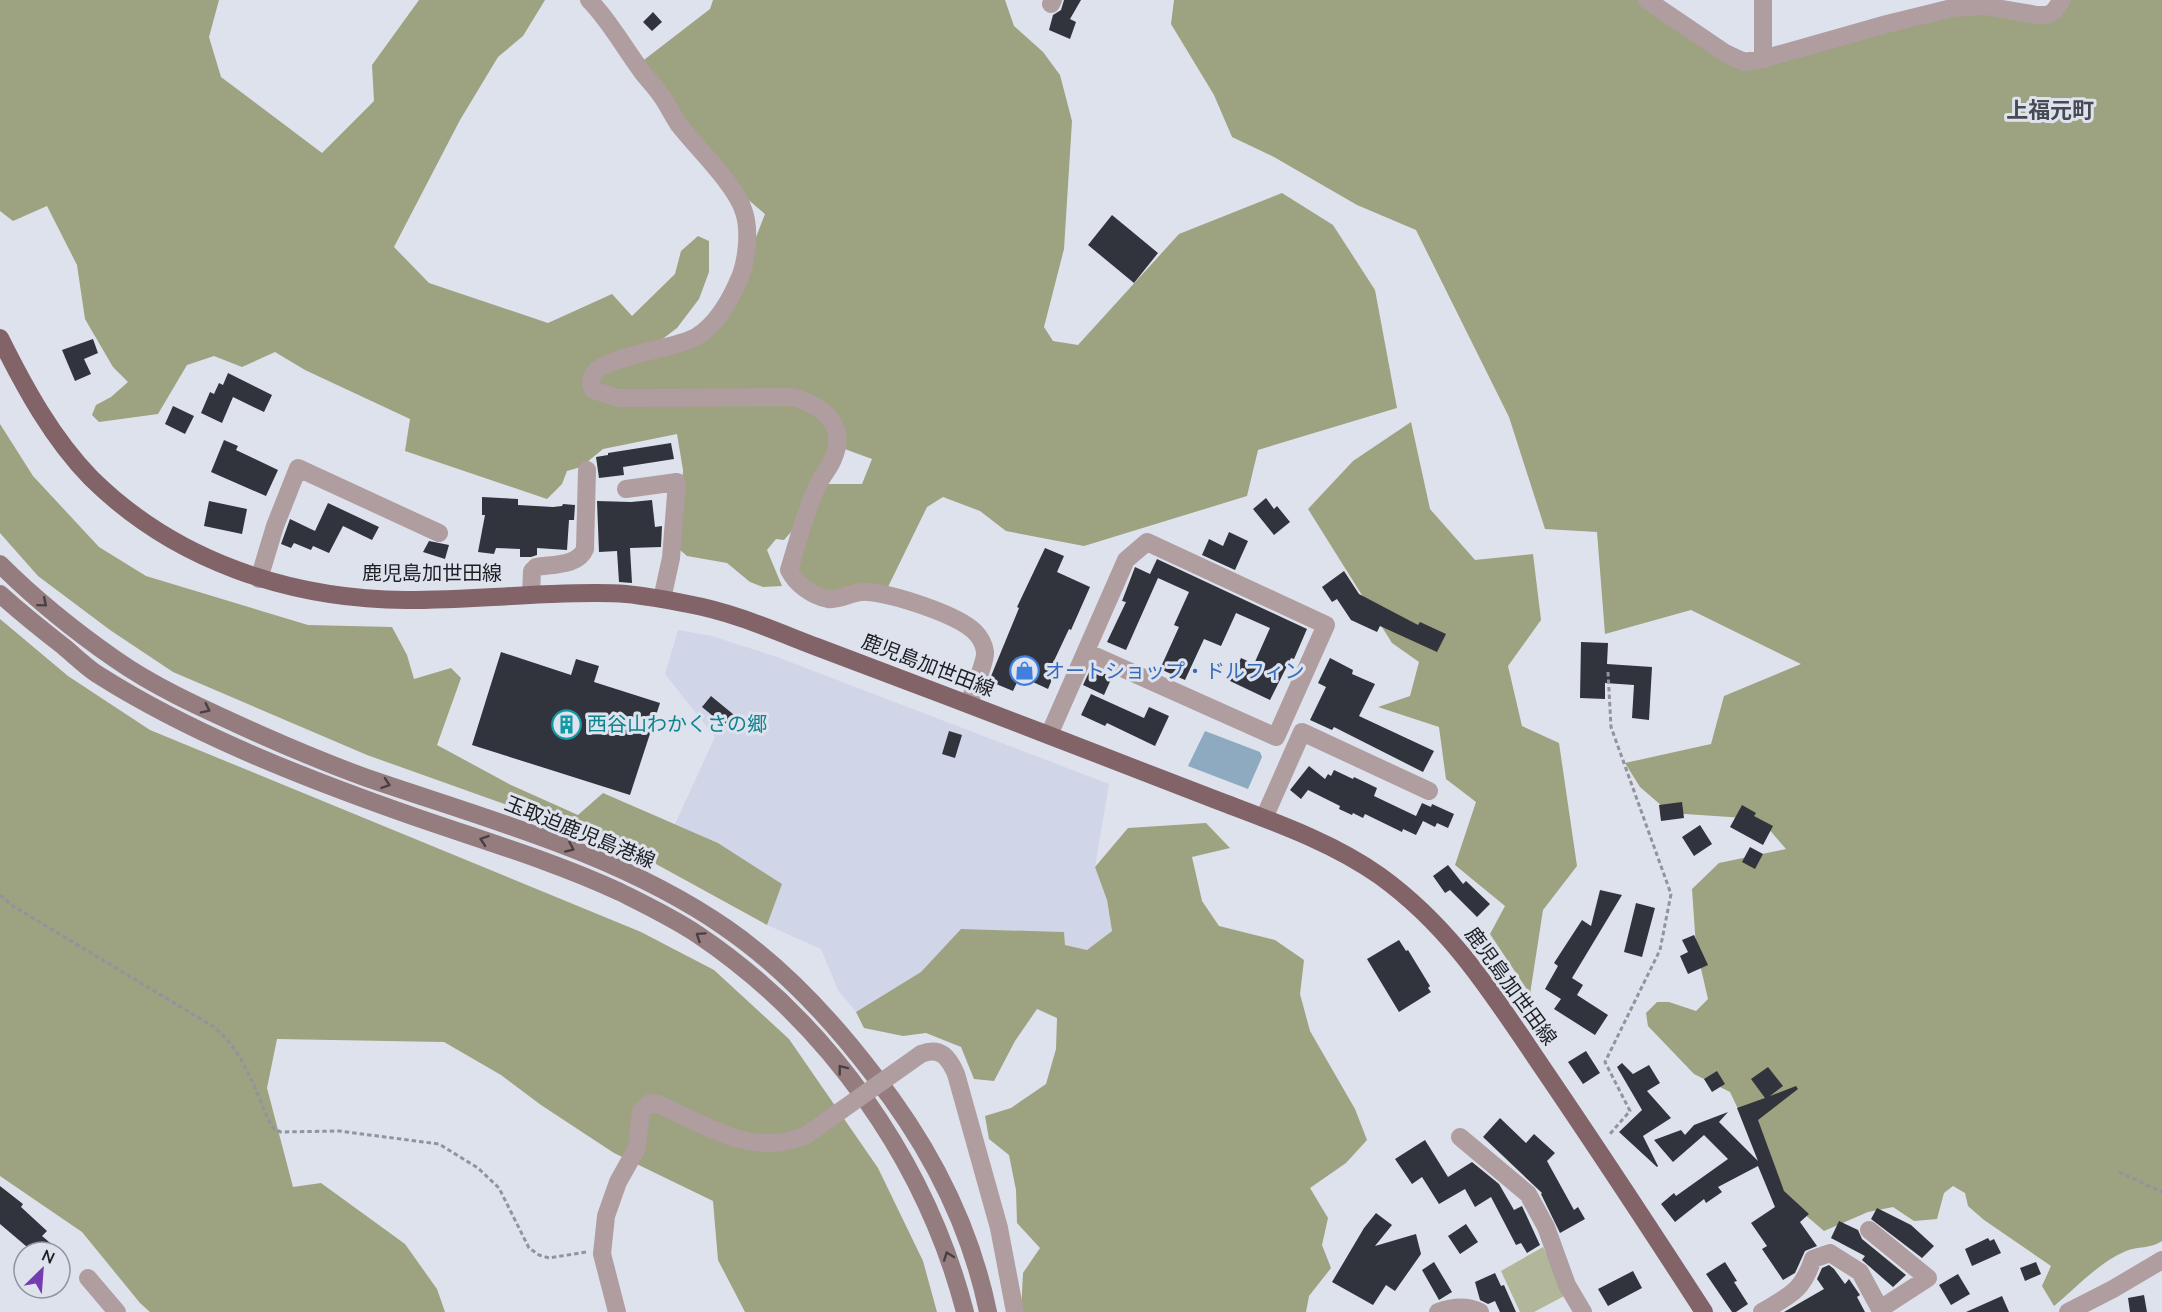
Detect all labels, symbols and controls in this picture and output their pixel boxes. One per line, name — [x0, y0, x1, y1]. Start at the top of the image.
district label: 上福元町 — [2006, 96, 2094, 126]
street label: 鹿児島加世田線 — [362, 560, 502, 587]
one-way arrow — [36, 596, 47, 607]
street label: 鹿児島加世田線 — [858, 628, 998, 703]
shop icon: オートショップ・ドルフィン — [1008, 655, 1040, 687]
place label: オートショップ・ドルフィン — [1045, 658, 1305, 685]
one-way arrow — [200, 701, 211, 713]
building icon: 西谷山わかくさの郷 — [550, 708, 582, 740]
place label: 西谷山わかくさの郷 — [587, 711, 767, 738]
one-way arrow — [380, 777, 391, 790]
street label: 玉取迫鹿児島港線 — [501, 790, 659, 875]
one-way arrow — [479, 835, 490, 848]
one-way arrow — [564, 841, 575, 853]
street label: 鹿児島加世田線 — [1459, 922, 1563, 1051]
one-way arrow — [696, 932, 706, 944]
one-way arrow — [838, 1065, 849, 1076]
north arrow — [12, 1240, 72, 1300]
text: N — [38, 1245, 58, 1270]
one-way arrow — [943, 1251, 956, 1262]

